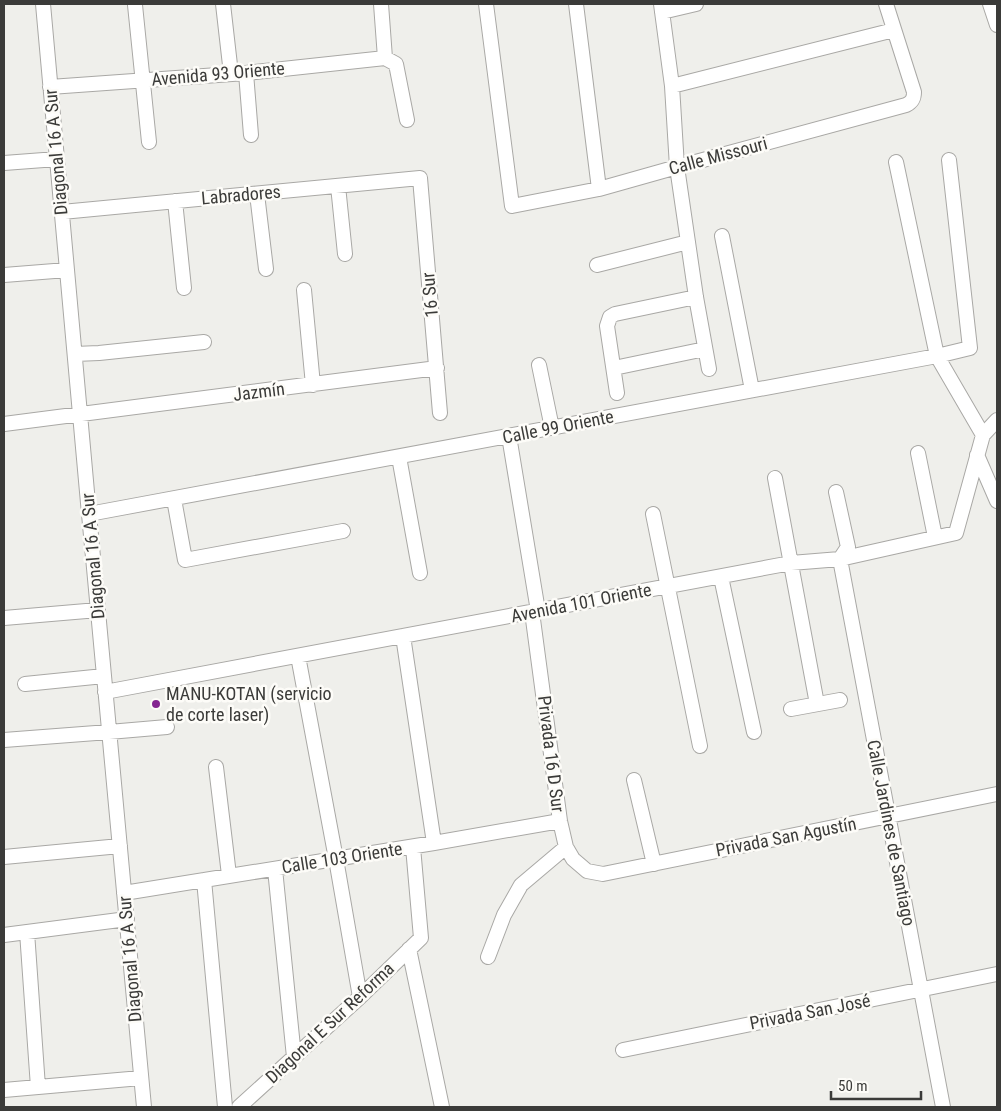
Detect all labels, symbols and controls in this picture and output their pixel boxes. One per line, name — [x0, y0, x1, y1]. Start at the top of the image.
street label: Avenida 93 Oriente — [150, 57, 285, 90]
street label: Diagonal 16 A Sur — [39, 88, 71, 216]
street label: Calle Missouri — [666, 132, 769, 179]
street label: Labradores — [200, 181, 282, 208]
street label: 16 Sur — [417, 271, 442, 319]
street label: Jazmín — [232, 378, 286, 405]
street label: Calle 99 Oriente — [500, 405, 615, 448]
street label: Diagonal 16 A Sur — [76, 492, 108, 620]
street label: Avenida 101 Oriente — [509, 579, 653, 626]
place label: MANU-KOTAN (servicio de corte laser) — [166, 683, 332, 726]
street label: Privada 16 D Sur — [534, 694, 569, 814]
marker: MANU-KOTAN (servicio de corte laser) — [150, 698, 162, 710]
street label: Calle Jardines de Santiago — [863, 738, 920, 928]
street label: Privada San Agustín — [714, 813, 858, 860]
street label: Calle 103 Oriente — [280, 838, 404, 877]
street label: Diagonal 16 A Sur — [113, 895, 145, 1023]
street label: Diagonal E Sur Reforma — [261, 958, 398, 1087]
street label: Privada San José — [748, 990, 872, 1034]
scale bar — [831, 1068, 921, 1100]
text: 50 m — [838, 1077, 868, 1095]

